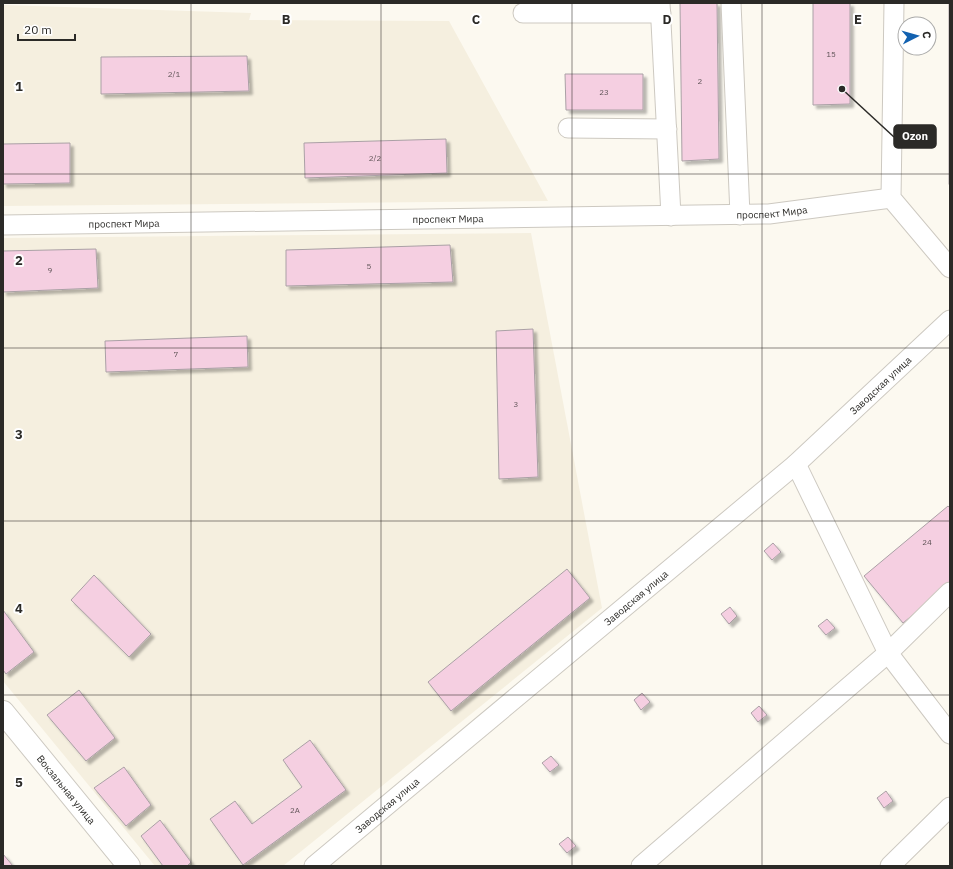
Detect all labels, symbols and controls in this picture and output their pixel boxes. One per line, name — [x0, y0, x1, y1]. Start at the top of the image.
text: B — [282, 11, 291, 28]
text: C — [472, 11, 481, 28]
text: D — [662, 11, 672, 28]
text: E — [854, 11, 862, 28]
scale bar — [18, 16, 75, 42]
north arrow — [897, 16, 937, 56]
text: 20 m — [24, 22, 52, 37]
text: С — [920, 31, 934, 39]
house number: 15 — [826, 49, 836, 59]
house number: 2/1 — [168, 69, 181, 79]
house number: 2 — [698, 76, 703, 86]
text: 1 — [15, 78, 23, 95]
house number: 23 — [599, 87, 609, 97]
callout: Ozon — [894, 125, 936, 148]
text: Ozon — [902, 129, 928, 143]
house number: 2/2 — [369, 153, 382, 163]
street label: проспект Мира — [736, 203, 809, 221]
street label: проспект Мира — [412, 212, 484, 226]
street label: проспект Мира — [88, 217, 160, 231]
text: 2 — [15, 252, 23, 269]
house number: 5 — [367, 261, 372, 271]
house number: 9 — [48, 265, 53, 275]
house number: 7 — [174, 349, 179, 359]
street label: Заводская улица — [847, 353, 915, 418]
house number: 3 — [514, 399, 519, 409]
text: 3 — [15, 426, 23, 443]
house number: 24 — [922, 537, 932, 547]
street label: Заводская улица — [601, 567, 671, 629]
text: 4 — [15, 600, 23, 617]
street label: Вокзальная улица — [34, 752, 98, 827]
text: 5 — [15, 774, 23, 791]
street label: Заводская улица — [353, 775, 423, 836]
house number: 2А — [290, 805, 300, 815]

